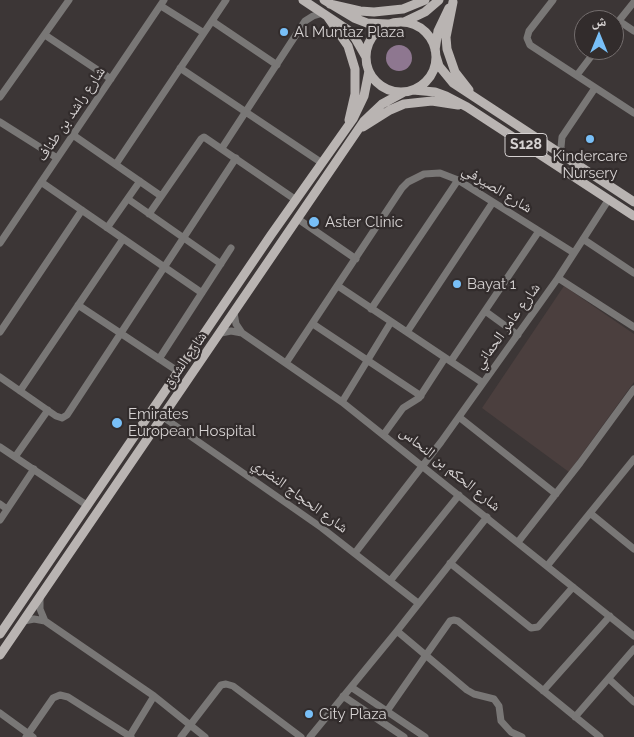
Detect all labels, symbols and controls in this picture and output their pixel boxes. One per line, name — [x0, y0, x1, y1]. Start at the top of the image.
north arrow — [574, 10, 624, 60]
text: ش — [592, 13, 606, 29]
place label: Al Muntaz Plaza — [294, 23, 404, 41]
marker: Al Muntaz Plaza — [278, 26, 290, 38]
street label: شارع راشد بن طناف — [33, 63, 109, 165]
marker: Kindercare Nursery — [584, 133, 596, 145]
road number: S128 — [505, 134, 547, 156]
place label: Kindercare Nursery — [552, 147, 628, 182]
street label: شارع الصيرفي — [459, 161, 535, 217]
place label: Aster Clinic — [325, 213, 403, 231]
marker: Aster Clinic — [307, 215, 321, 229]
place label: Bayat 1 — [467, 275, 516, 293]
marker: Bayat 1 — [451, 278, 463, 290]
street label: شارع عامر الحماني — [470, 280, 544, 372]
street label: شارع الشرق — [159, 328, 211, 392]
place label: Emirates European Hospital — [128, 405, 256, 440]
marker: Emirates European Hospital — [110, 416, 124, 430]
street label: شارع الحكم بن النحاس — [396, 423, 504, 515]
street label: شارع الحجاج النضري — [248, 455, 352, 537]
place label: City Plaza — [319, 705, 387, 723]
marker: City Plaza — [303, 708, 315, 720]

